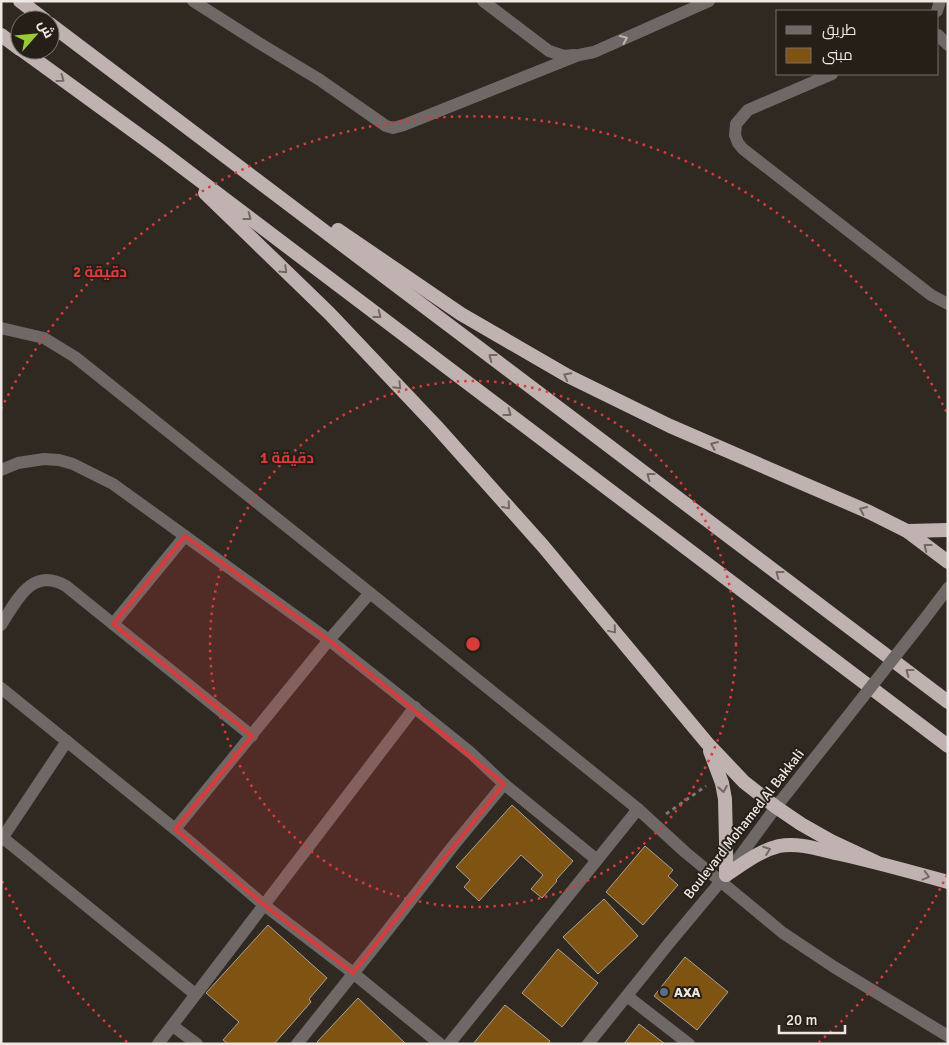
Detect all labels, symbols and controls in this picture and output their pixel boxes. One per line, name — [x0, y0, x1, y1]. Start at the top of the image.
north arrow — [10, 10, 60, 60]
legend — [776, 10, 939, 75]
text: ش — [34, 17, 58, 41]
text: طريق — [822, 21, 856, 40]
one-way arrow — [619, 34, 628, 45]
text: مبنى — [822, 46, 853, 65]
one-way arrow — [56, 72, 65, 82]
one-way arrow — [242, 211, 252, 220]
text: 2 دقيقة — [73, 263, 127, 281]
one-way arrow — [278, 264, 287, 273]
one-way arrow — [372, 309, 381, 317]
one-way arrow — [489, 355, 498, 363]
one-way arrow — [564, 372, 573, 382]
one-way arrow — [392, 380, 401, 389]
one-way arrow — [502, 407, 511, 415]
one-way arrow — [710, 440, 719, 451]
text: 1 دقيقة — [260, 449, 314, 467]
one-way arrow — [647, 474, 656, 482]
one-way arrow — [502, 501, 511, 510]
one-way arrow — [859, 505, 868, 516]
one-way arrow — [924, 543, 933, 552]
one-way arrow — [775, 571, 785, 580]
one-way arrow — [607, 624, 615, 633]
centre of rings — [464, 635, 482, 653]
one-way arrow — [905, 669, 915, 678]
street label: Boulevard Mohamed Al Bakkali — [680, 746, 808, 902]
one-way arrow — [717, 785, 727, 793]
one-way arrow — [763, 846, 771, 856]
one-way arrow — [921, 870, 929, 880]
place label: AXA — [674, 984, 701, 1001]
marker: AXA — [658, 986, 670, 998]
scale bar — [779, 1002, 845, 1034]
text: 20 m — [786, 1011, 817, 1029]

